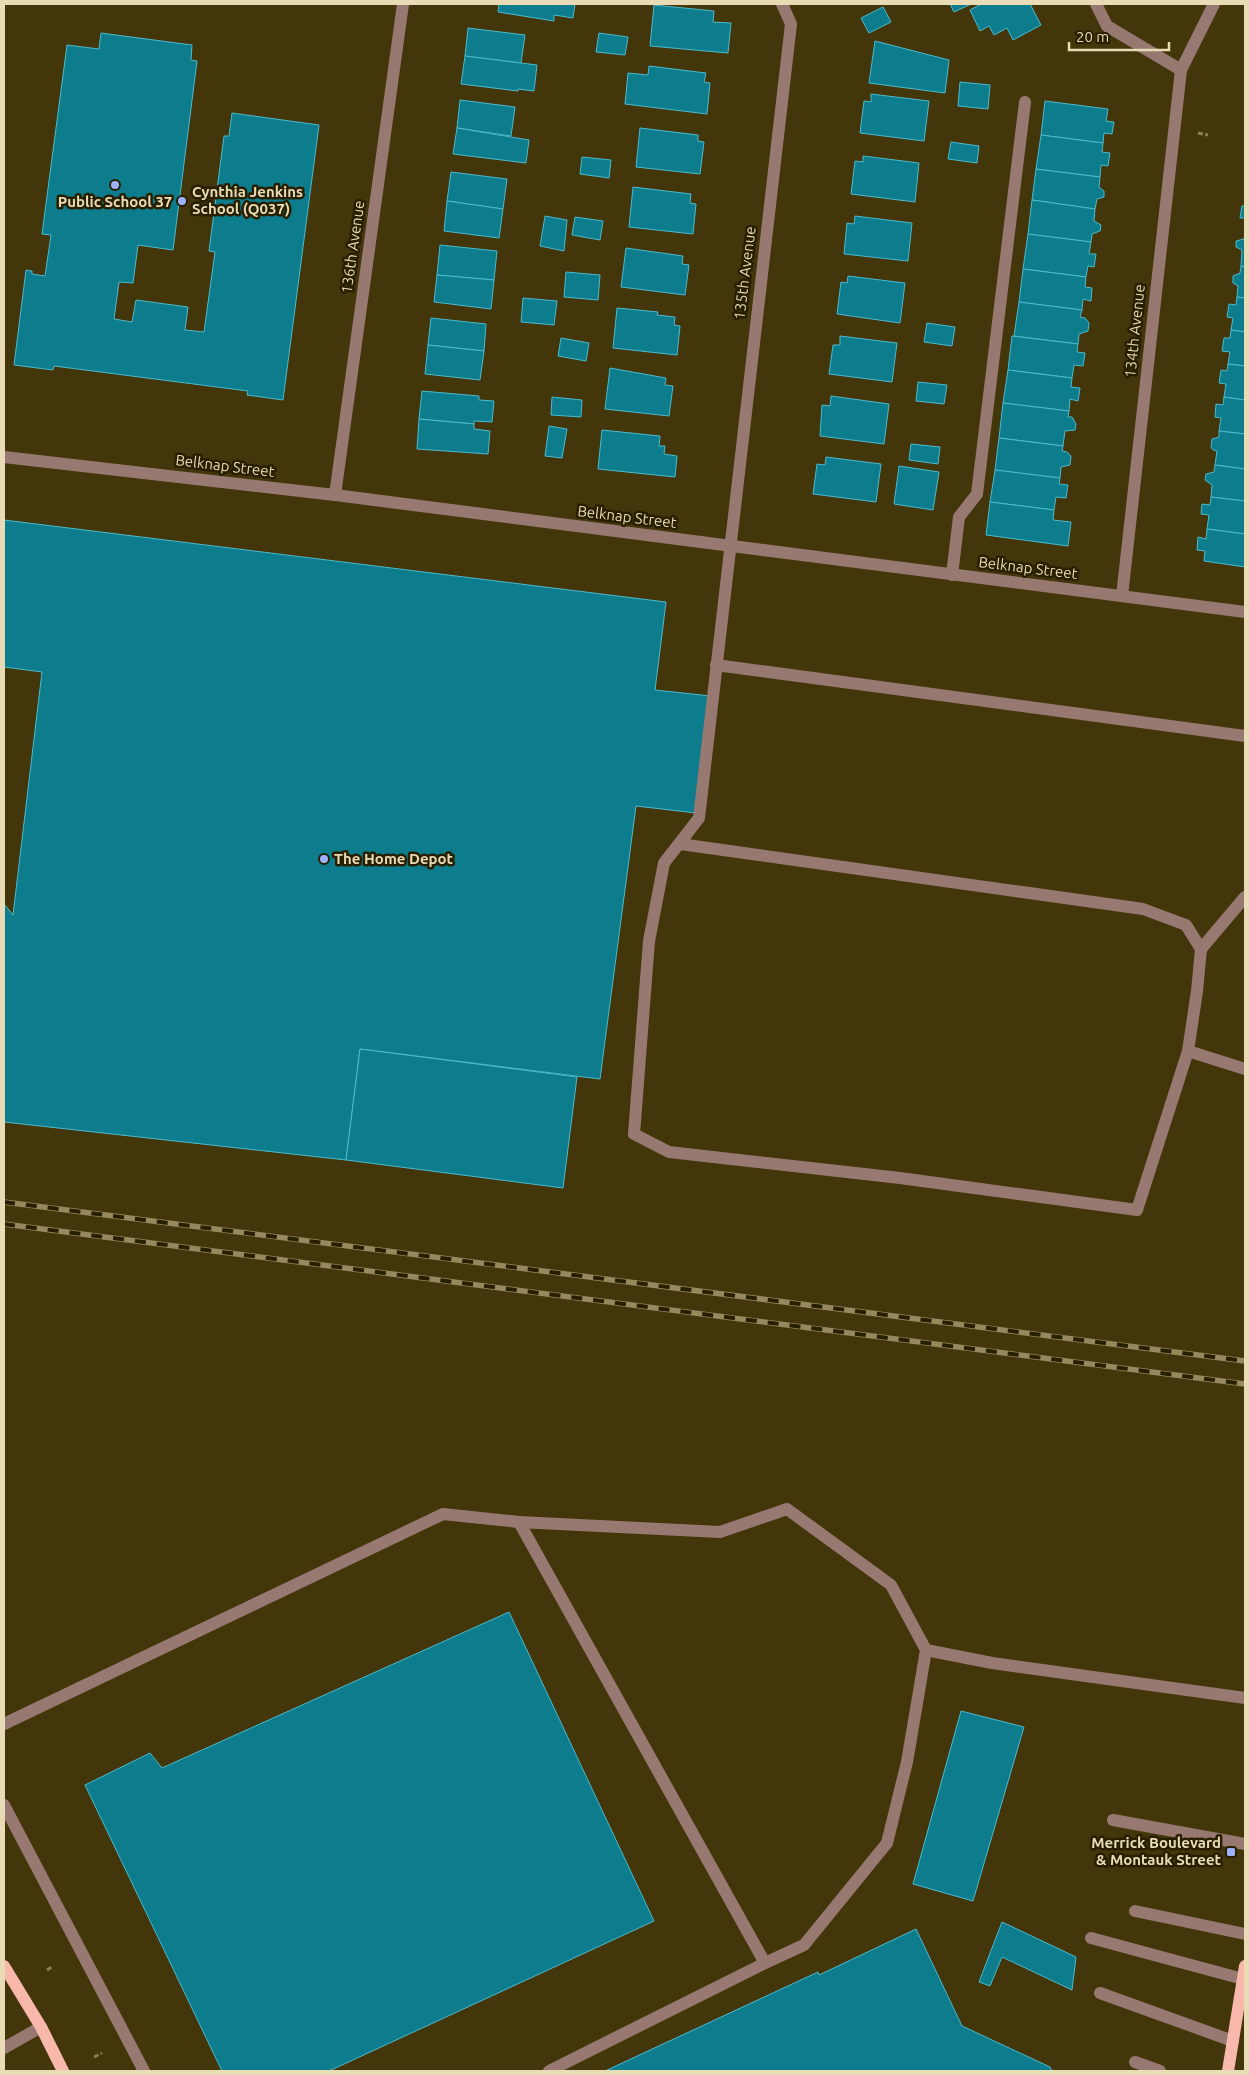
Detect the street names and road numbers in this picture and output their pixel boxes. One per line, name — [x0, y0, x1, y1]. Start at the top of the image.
street label: 136th Avenue — [338, 199, 367, 295]
street label: 135th Avenue — [730, 225, 759, 321]
street label: 134th Avenue — [1121, 283, 1148, 378]
street label: Belknap Street — [175, 451, 276, 480]
street label: Belknap Street — [577, 502, 678, 531]
street label: Belknap Street — [978, 553, 1079, 582]

